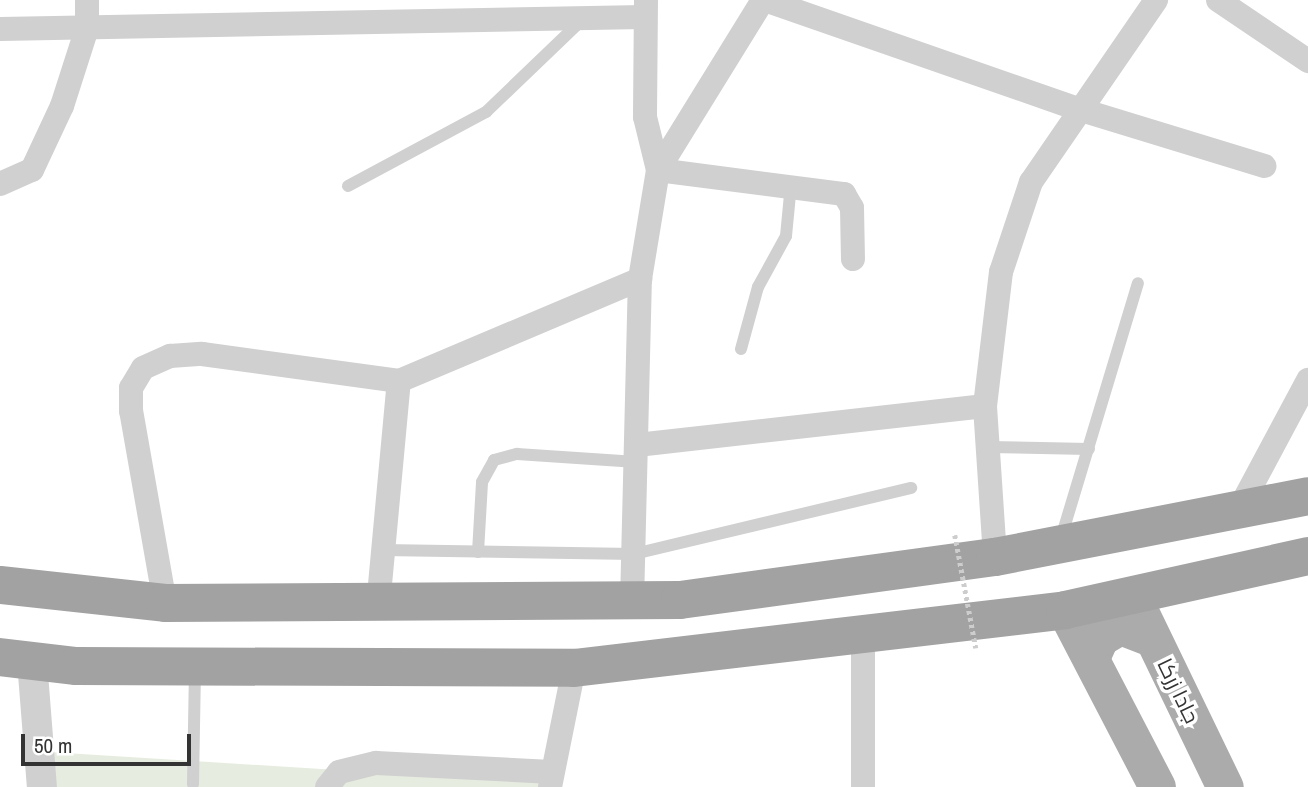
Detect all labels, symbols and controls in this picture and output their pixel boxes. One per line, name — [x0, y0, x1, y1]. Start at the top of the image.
street label: جادا زرکا — [1152, 655, 1204, 727]
scale bar — [24, 720, 194, 764]
text: 50 m — [34, 731, 72, 760]

